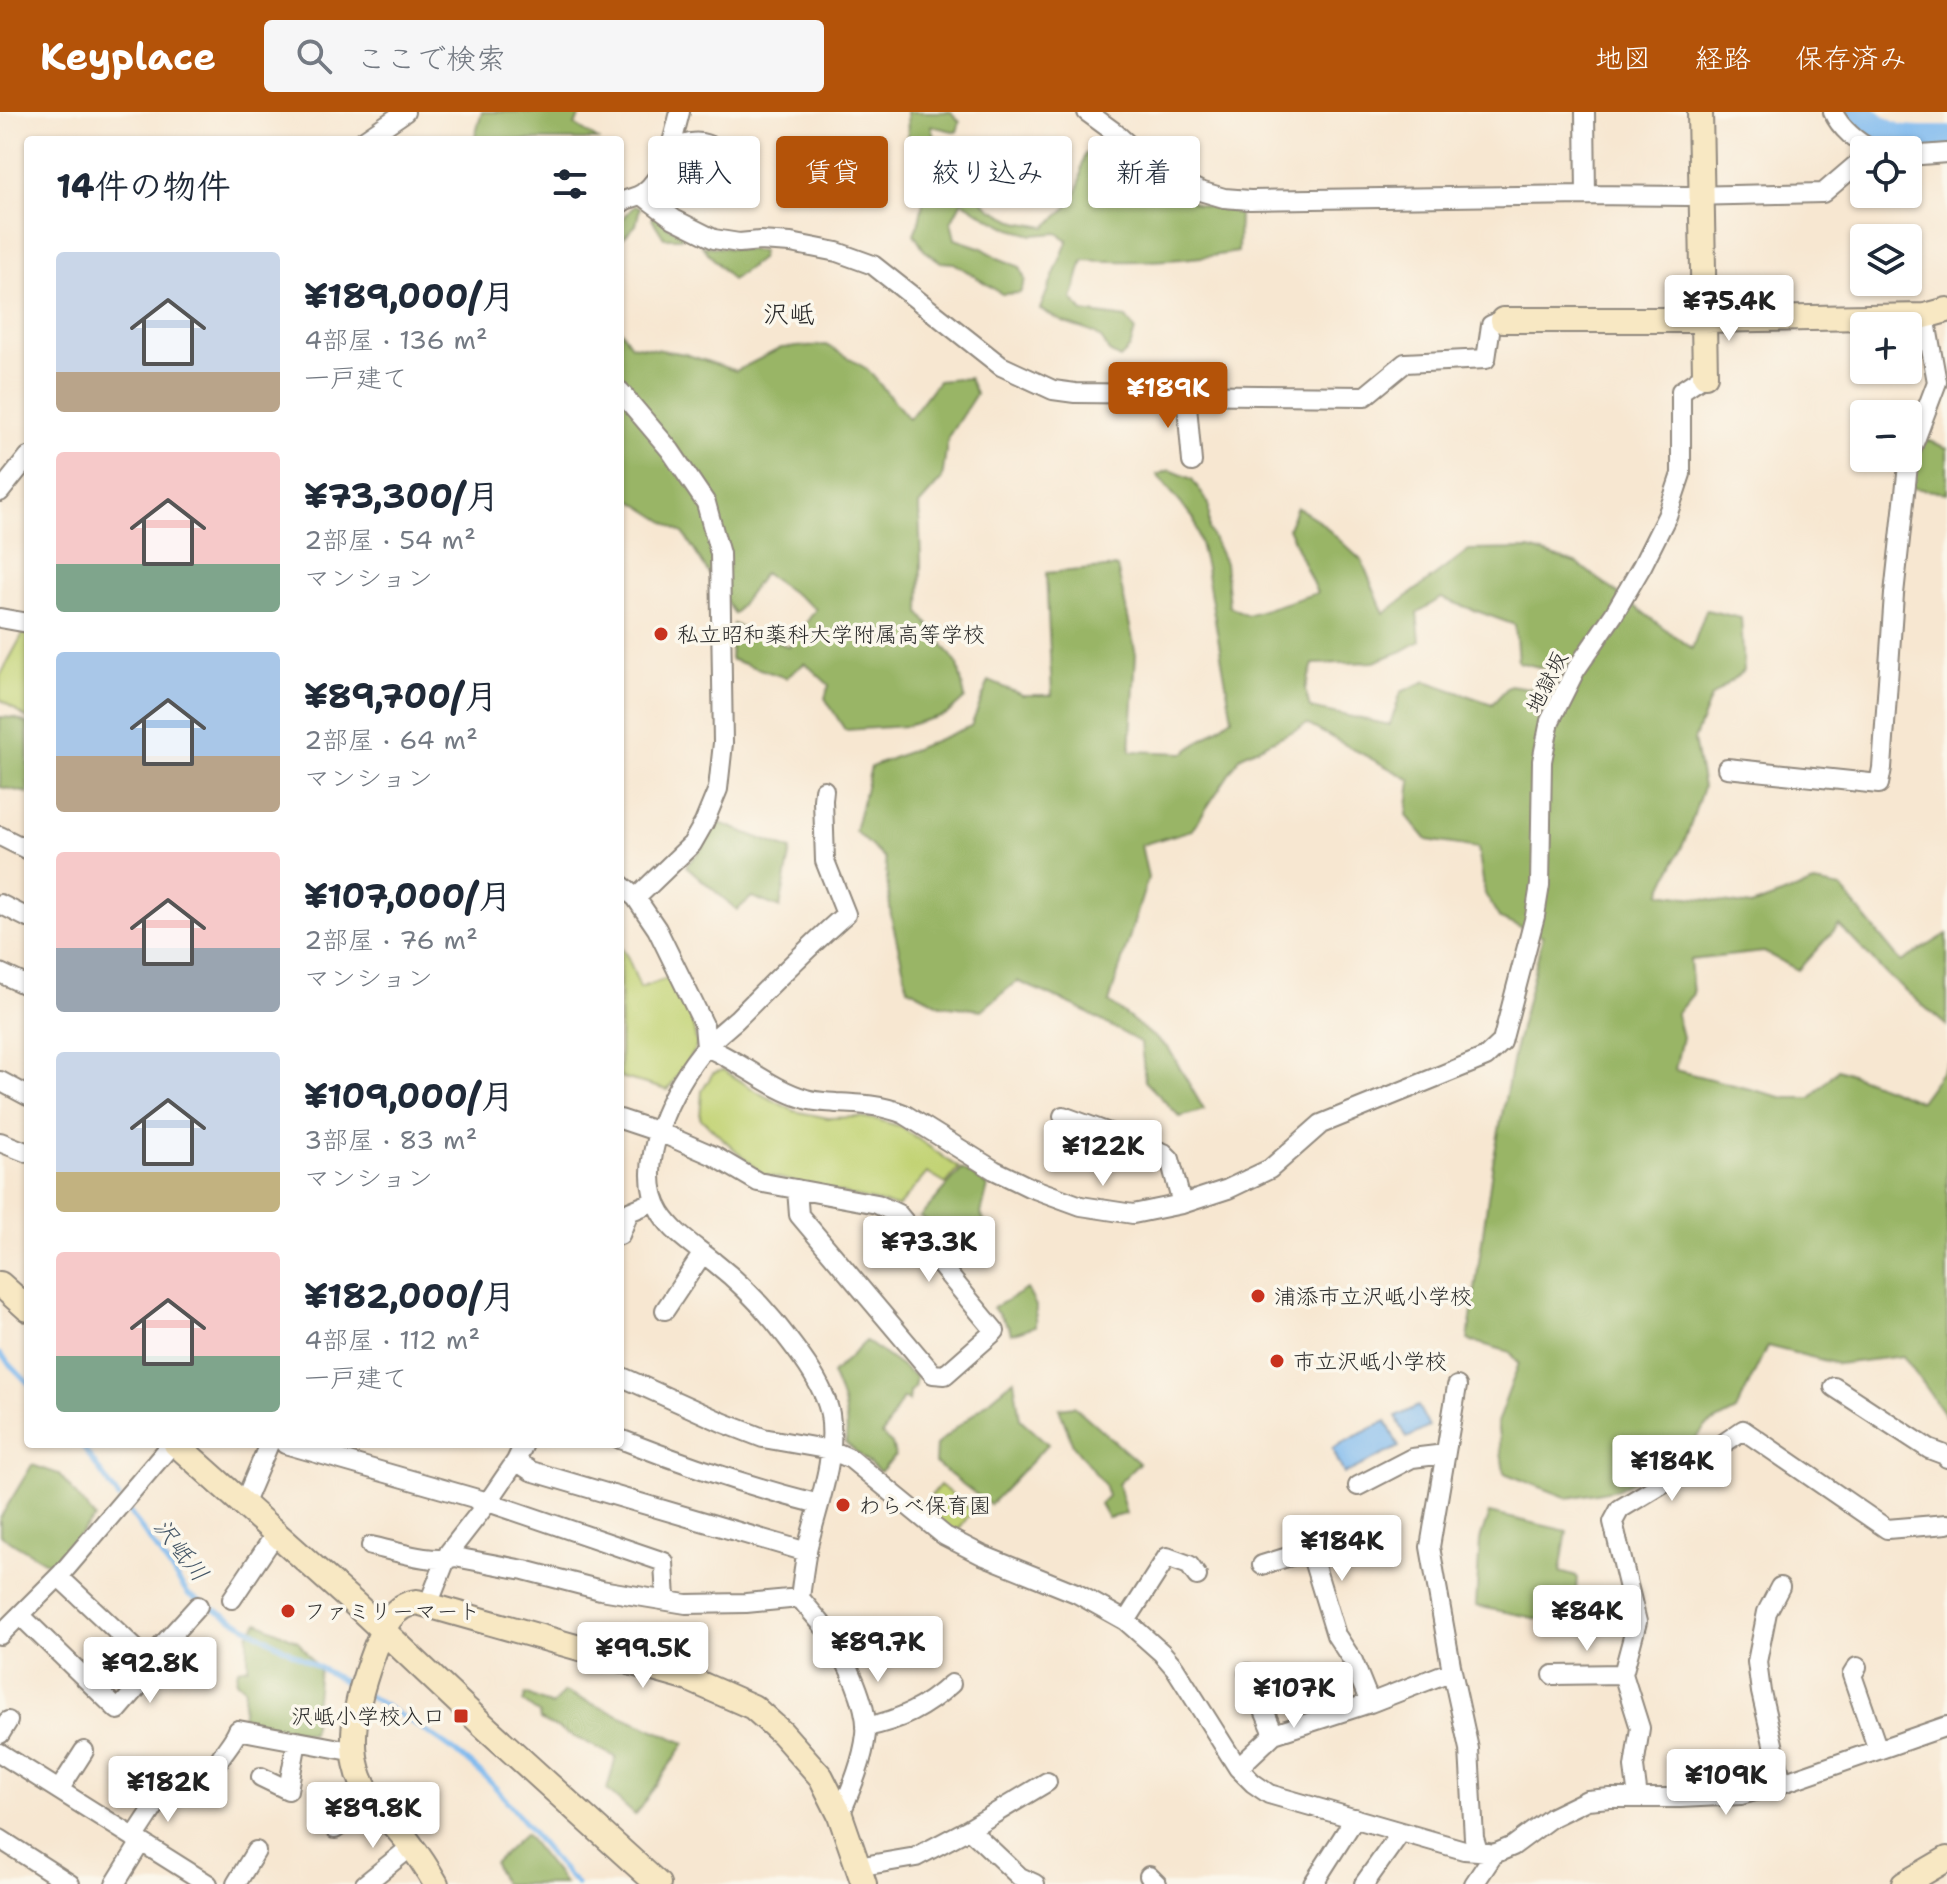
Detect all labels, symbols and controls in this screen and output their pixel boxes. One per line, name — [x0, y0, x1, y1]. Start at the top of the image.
search box — [264, 20, 824, 92]
text: Keyplace — [40, 31, 216, 82]
icon: search — [292, 34, 336, 78]
text: ここで検索 — [356, 38, 506, 79]
text: 地図 — [1595, 39, 1651, 77]
text: 経路 — [1695, 39, 1751, 77]
text: 保存済み — [1795, 39, 1907, 77]
chip: 購入 — [648, 136, 760, 208]
chip: 賃貸 — [776, 136, 888, 208]
chip: 絞り込み — [904, 136, 1072, 208]
chip: 新着 — [1088, 136, 1200, 208]
map controls — [1850, 136, 1922, 472]
button: locate — [1850, 136, 1922, 208]
icon: filters — [548, 162, 592, 206]
text: 14件の物件 — [56, 163, 231, 209]
button: layers — [1850, 224, 1922, 296]
text: ¥189,000/月 — [304, 273, 515, 319]
pin: ¥75.4K — [1664, 275, 1794, 343]
text: ¥75.4K — [1683, 283, 1775, 318]
icon: home — [120, 284, 216, 380]
district label: 沢岻 — [763, 296, 815, 331]
button: + — [1850, 312, 1922, 384]
text: 4部屋 · 136 m² — [304, 322, 488, 357]
text: 一戸建て — [304, 360, 408, 395]
pin: ¥189K — [1112, 362, 1224, 430]
text: ¥189K — [1126, 370, 1210, 405]
button: − — [1850, 400, 1922, 472]
text: ¥73,300/月 — [304, 473, 500, 519]
icon: home — [120, 484, 216, 580]
text: 2部屋 · 54 m² — [304, 522, 476, 557]
text: マンション — [304, 560, 433, 595]
place label: 私立昭和薬科大学附属高等学校 — [677, 620, 985, 649]
marker: 私立昭和薬科大学附属高等学校 — [652, 625, 670, 643]
street label: 地獄坂 — [1519, 646, 1574, 718]
text: ¥89,700/月 — [304, 673, 498, 719]
icon: home — [120, 684, 216, 780]
text: 2部屋 · 64 m² — [304, 722, 478, 757]
text: マンション — [304, 760, 433, 795]
text: ¥107,000/月 — [304, 873, 512, 919]
icon: home — [120, 884, 216, 980]
text: 2部屋 · 76 m² — [304, 922, 478, 957]
text: マンション — [304, 960, 433, 995]
text: ¥109,000/月 — [304, 1073, 515, 1119]
icon: home — [120, 1084, 216, 1180]
pin: ¥122K — [1047, 1120, 1159, 1188]
text: 3部屋 · 83 m² — [304, 1122, 477, 1157]
text: ¥122K — [1062, 1128, 1144, 1163]
text: マンション — [304, 1160, 433, 1195]
pin: ¥73.3K — [864, 1216, 994, 1284]
text: ¥73.3K — [881, 1224, 977, 1259]
text: ¥182,000/月 — [304, 1273, 516, 1319]
place label: 浦添市立沢岻小学校 — [1274, 1282, 1472, 1311]
icon: home — [120, 1284, 216, 1380]
marker: 浦添市立沢岻小学校 — [1249, 1287, 1267, 1305]
text: 4部屋 · 112 m² — [304, 1322, 480, 1357]
place label: 市立沢岻小学校 — [1293, 1347, 1447, 1376]
marker: 市立沢岻小学校 — [1268, 1352, 1286, 1370]
text: 一戸建て — [304, 1360, 408, 1395]
pin: ¥184K — [1616, 1435, 1728, 1503]
text: ¥184K — [1630, 1443, 1714, 1478]
place label: わらべ保育園 — [859, 1491, 991, 1520]
marker: わらべ保育園 — [834, 1496, 852, 1514]
water label: 沢岻川 — [146, 1512, 216, 1588]
pin: ¥184K — [1286, 1515, 1398, 1583]
text: ¥184K — [1300, 1523, 1384, 1558]
pin: ¥84K — [1540, 1585, 1634, 1653]
text: ¥84K — [1551, 1593, 1623, 1628]
place label: ファミリーマート — [304, 1597, 480, 1626]
marker: ファミリーマート — [279, 1602, 297, 1620]
pin: ¥89.7K — [813, 1616, 943, 1684]
pin: ¥99.5K — [578, 1622, 708, 1690]
text: ¥89.7K — [831, 1624, 925, 1659]
text: ¥99.5K — [595, 1630, 691, 1665]
pin: ¥92.8K — [85, 1637, 215, 1705]
text: ¥92.8K — [102, 1645, 198, 1680]
pin: ¥107K — [1238, 1662, 1350, 1730]
text: ¥107K — [1253, 1670, 1335, 1705]
place label: 沢岻小学校入口 — [291, 1702, 445, 1731]
marker: 沢岻小学校入口 — [452, 1707, 470, 1725]
pin: ¥109K — [1670, 1749, 1782, 1817]
pin: ¥182K — [112, 1756, 224, 1824]
text: ¥109K — [1685, 1757, 1767, 1792]
text: ¥182K — [126, 1764, 210, 1799]
pin: ¥89.8K — [308, 1782, 438, 1850]
text: ¥89.8K — [325, 1790, 421, 1825]

